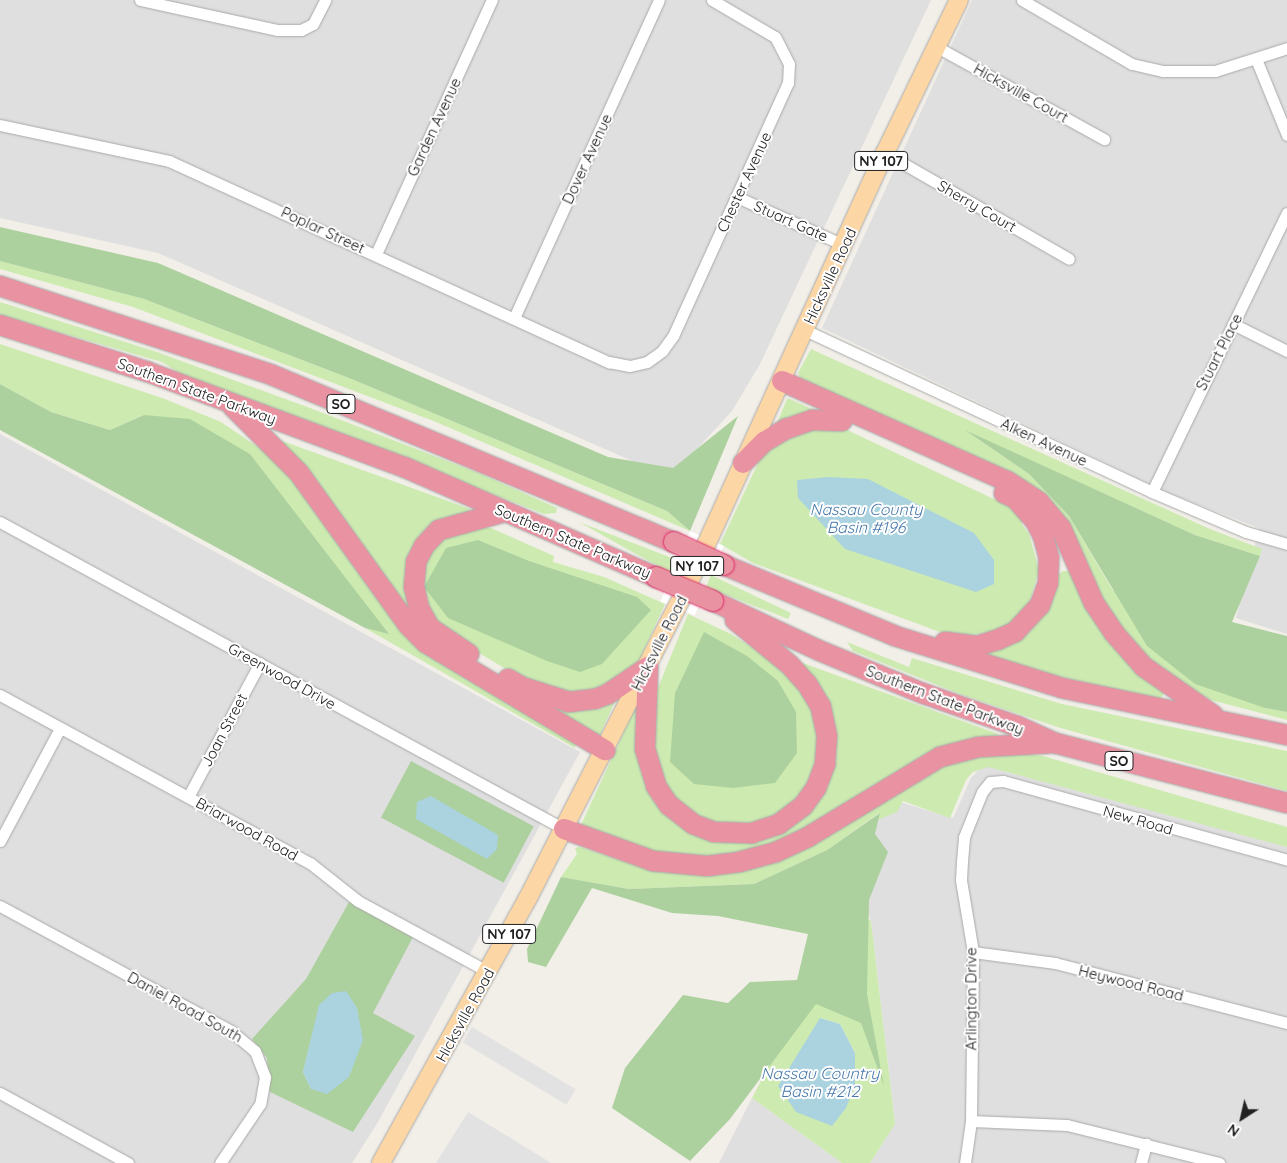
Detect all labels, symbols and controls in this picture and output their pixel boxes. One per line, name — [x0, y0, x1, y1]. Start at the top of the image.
street label: Hicksville Court — [971, 60, 1071, 126]
street label: Garden Avenue — [403, 75, 465, 179]
street label: Dover Avenue — [558, 111, 616, 207]
street label: Chester Avenue — [713, 129, 775, 235]
road number: NY 107 — [854, 150, 908, 172]
street label: Sherry Court — [934, 176, 1020, 236]
street label: Stuart Gate — [751, 197, 831, 245]
street label: Poplar Street — [278, 203, 368, 257]
street label: Hicksville Road — [800, 225, 860, 327]
street label: Stuart Place — [1192, 311, 1246, 393]
street label: Southern State Parkway — [115, 354, 279, 428]
road number: SO — [326, 392, 356, 416]
street label: Alken Avenue — [998, 414, 1090, 470]
water label: Nassau County Basin #196 — [810, 499, 922, 537]
street label: Southern State Parkway — [492, 500, 654, 582]
road number: NY 107 — [670, 554, 724, 578]
street label: Hicksville Road — [627, 592, 691, 694]
street label: Greenwood Drive — [225, 639, 339, 713]
street label: Southern State Parkway — [864, 662, 1026, 738]
street label: Joan Street — [197, 690, 251, 770]
road number: SO — [1104, 749, 1134, 772]
street label: Briarwood Road — [193, 793, 301, 865]
street label: New Road — [1101, 801, 1175, 839]
road number: NY 107 — [482, 922, 536, 946]
street label: Arlington Drive — [962, 947, 980, 1051]
street label: Heywood Road — [1077, 961, 1185, 1005]
street label: Hicksville Road — [432, 965, 498, 1065]
street label: Daniel Road South — [124, 968, 246, 1046]
water label: Nassau Country Basin #212 — [761, 1063, 879, 1101]
north arrow — [1217, 1093, 1267, 1143]
text: N — [1224, 1120, 1243, 1141]

